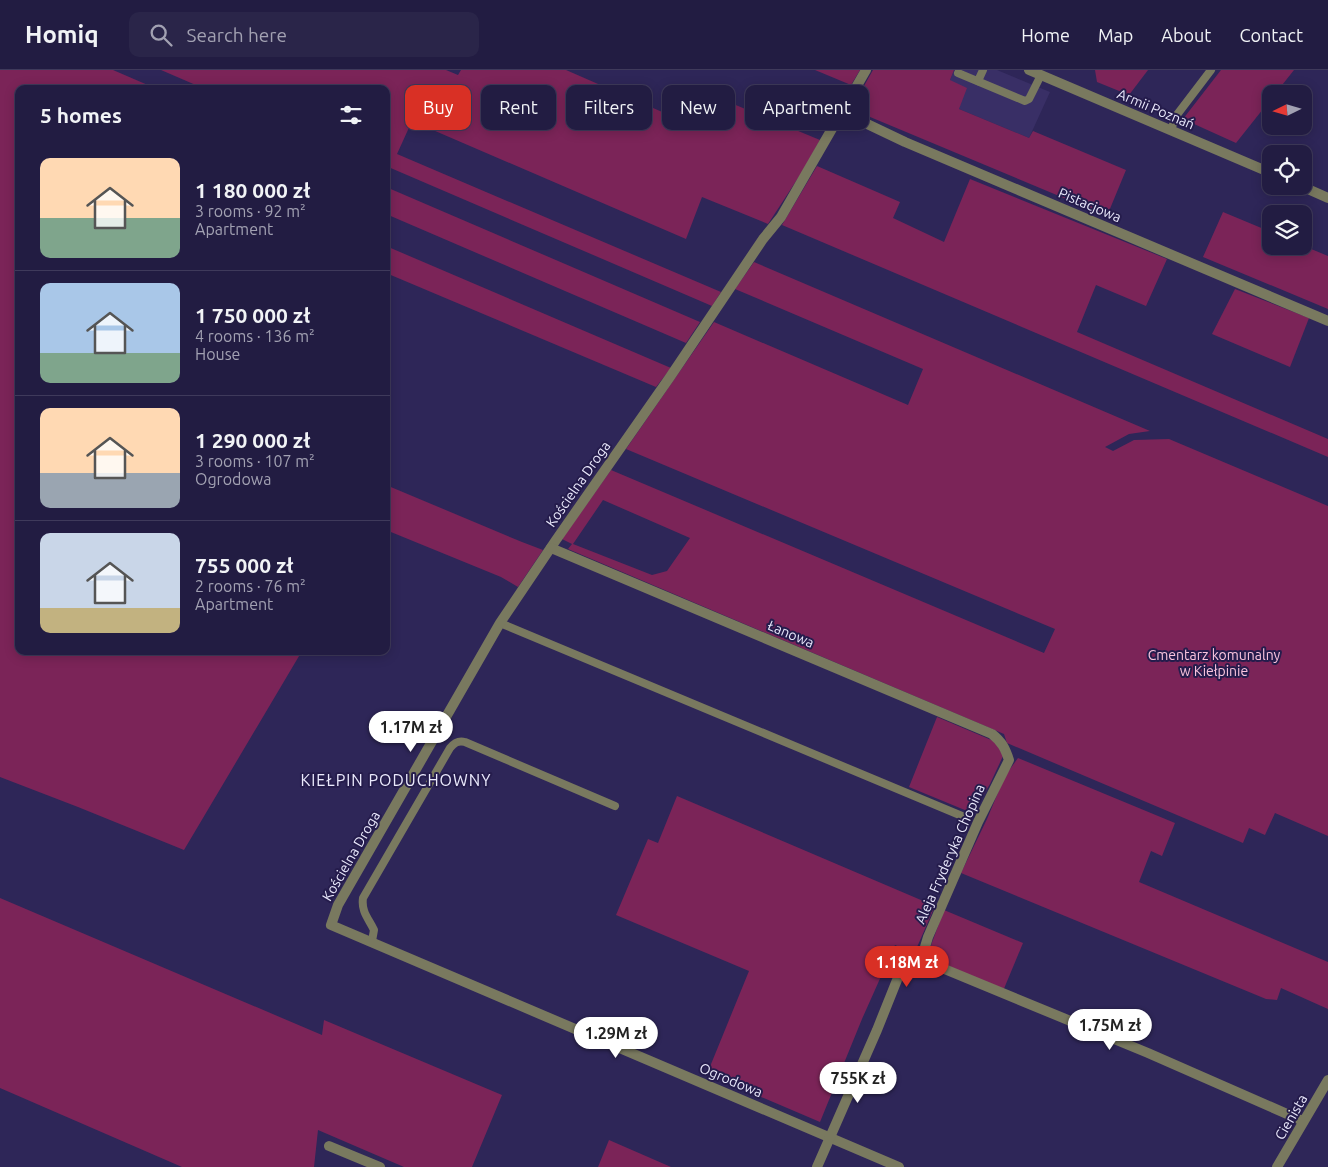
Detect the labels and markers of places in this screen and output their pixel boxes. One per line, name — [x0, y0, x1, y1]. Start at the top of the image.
pin: 1.17M zł — [359, 710, 463, 753]
pin: 1.18M zł — [855, 946, 959, 988]
pin: 1.75M zł — [1058, 1008, 1162, 1051]
pin: 1.29M zł — [564, 1016, 668, 1059]
pin: 755K zł — [812, 1062, 904, 1104]

